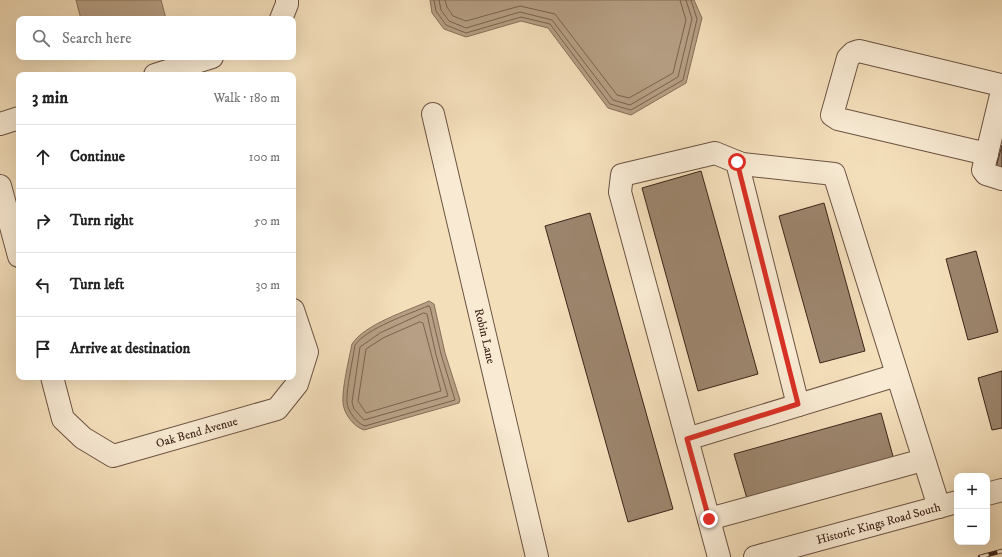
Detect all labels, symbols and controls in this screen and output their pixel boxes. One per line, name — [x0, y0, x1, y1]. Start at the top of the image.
search box — [16, 16, 296, 60]
icon: search — [30, 27, 52, 49]
text: Search here — [62, 29, 131, 48]
text: 3 min — [32, 87, 68, 109]
text: Walk · 180 m — [213, 90, 280, 106]
icon: ahead — [32, 146, 54, 168]
text: Continue — [70, 147, 125, 166]
text: 100 m — [249, 149, 280, 165]
route start — [728, 153, 746, 171]
icon: right — [32, 210, 54, 232]
text: Turn right — [70, 211, 133, 230]
text: 50 m — [254, 213, 280, 229]
icon: left — [32, 274, 54, 296]
text: Turn left — [70, 275, 124, 294]
text: 30 m — [256, 277, 280, 293]
street label: Robin Lane — [471, 307, 498, 365]
icon: arrive — [32, 338, 54, 360]
text: Arrive at destination — [70, 339, 190, 358]
street label: Oak Bend Avenue — [154, 414, 239, 451]
map controls — [954, 473, 990, 545]
button: + — [954, 473, 990, 509]
street label: Historic Kings Road South — [815, 500, 943, 548]
button: − — [954, 509, 990, 545]
route end — [700, 510, 718, 528]

